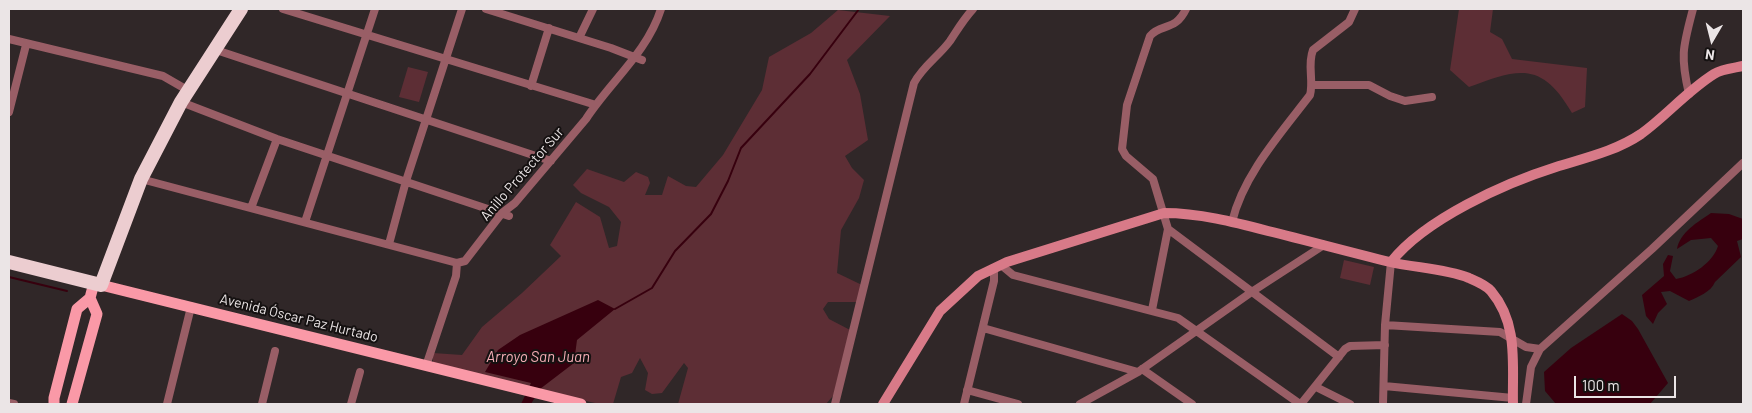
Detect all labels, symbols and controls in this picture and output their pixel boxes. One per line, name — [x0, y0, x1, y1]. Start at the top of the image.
north arrow — [1687, 15, 1737, 65]
text: N — [1704, 46, 1716, 64]
street label: Anillo Protector Sur — [477, 124, 567, 224]
street label: Avenida Óscar Paz Hurtado — [218, 290, 380, 346]
water label: Arroyo San Juan — [486, 348, 590, 366]
scale bar — [1577, 366, 1680, 398]
text: 100 m — [1582, 376, 1620, 394]

